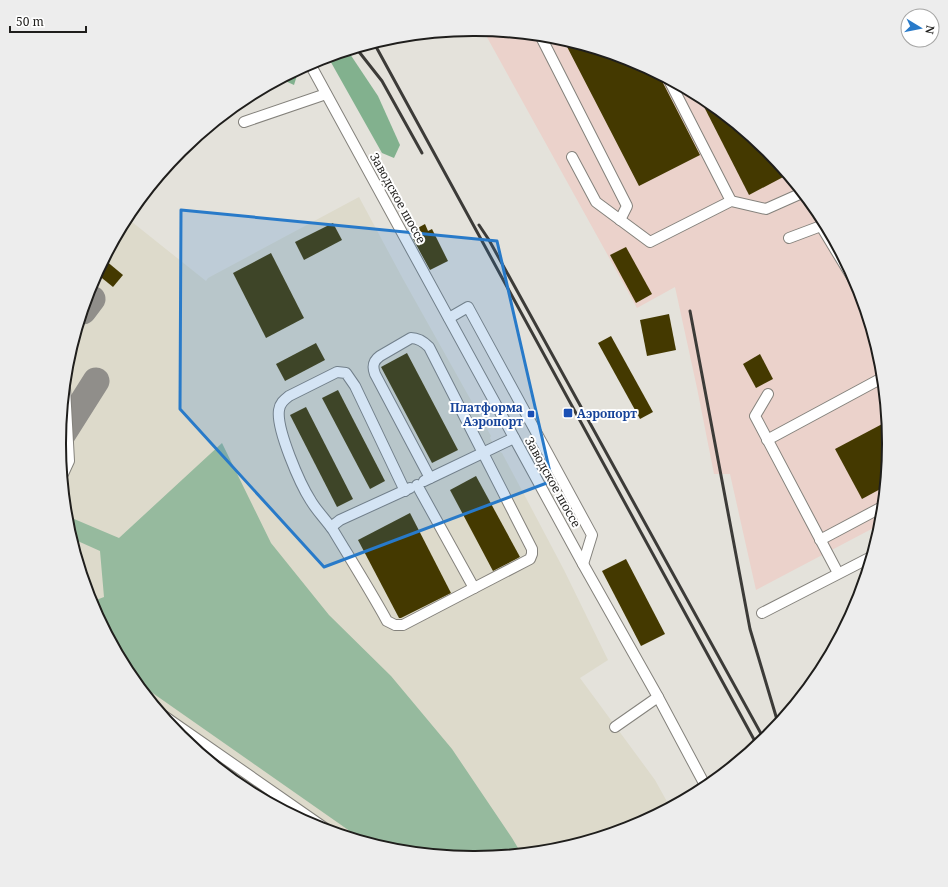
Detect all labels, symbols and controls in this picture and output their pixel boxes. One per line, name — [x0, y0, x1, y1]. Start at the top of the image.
scale bar — [10, 8, 86, 34]
north arrow — [900, 8, 940, 48]
text: 50 m — [16, 13, 44, 30]
text: N — [922, 24, 938, 36]
street label: Заводское шоссе — [366, 150, 430, 246]
place label: Платформа Аэропорт — [450, 399, 523, 430]
place label: Аэропорт — [577, 405, 637, 422]
marker: Аэропорт — [562, 407, 574, 419]
marker: Платформа Аэропорт — [526, 409, 536, 419]
street label: Заводское шоссе — [521, 434, 585, 530]

